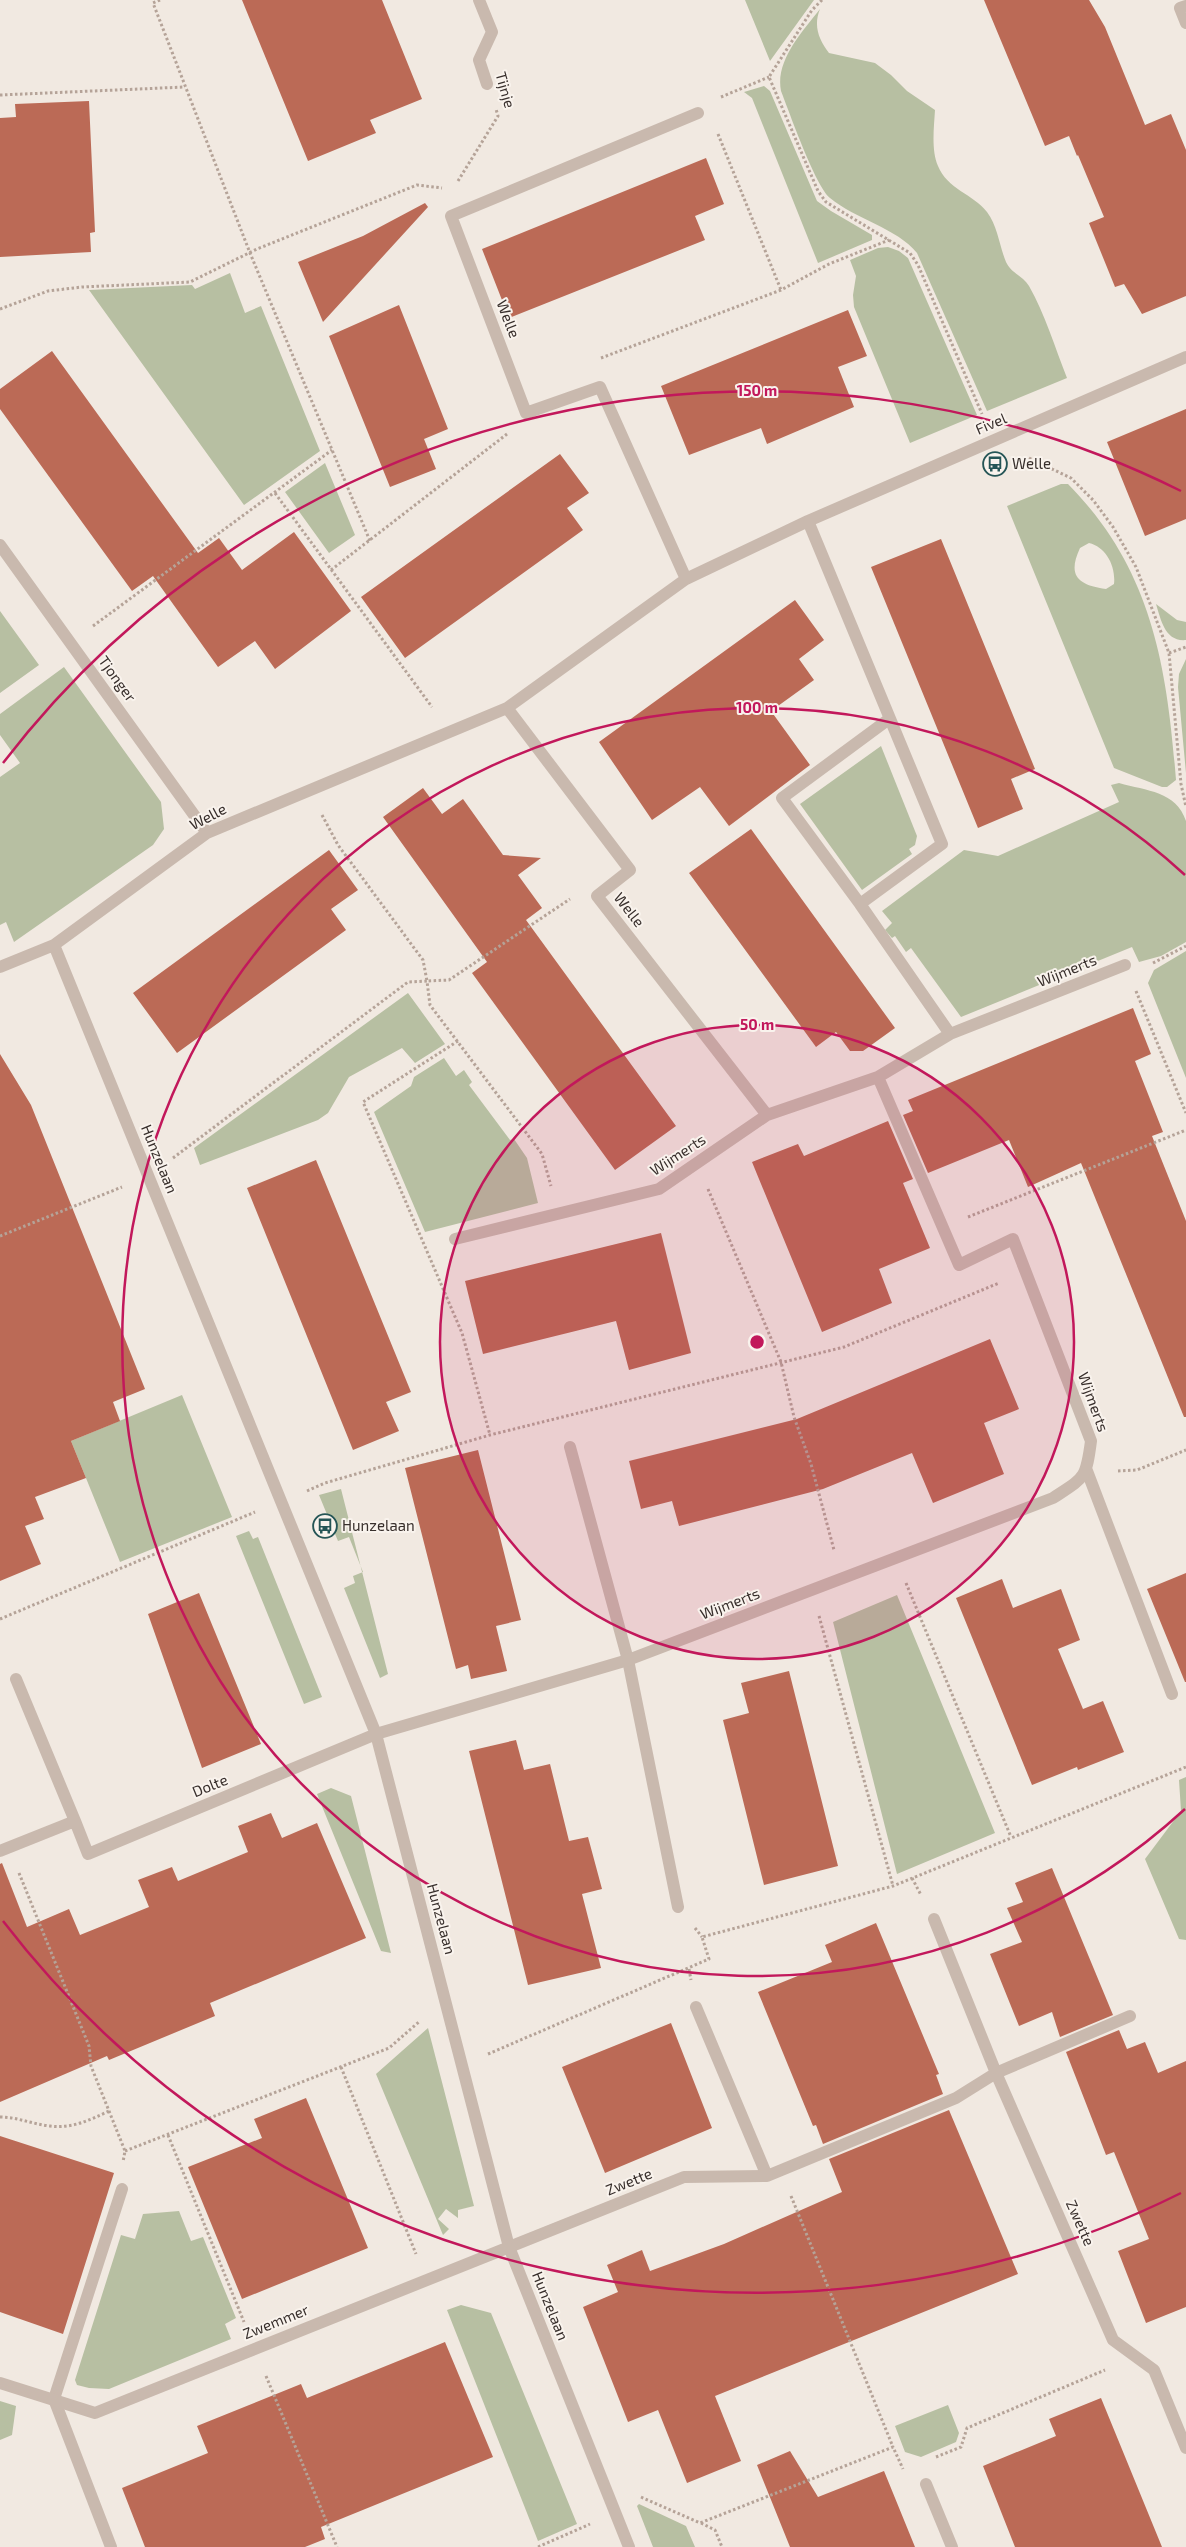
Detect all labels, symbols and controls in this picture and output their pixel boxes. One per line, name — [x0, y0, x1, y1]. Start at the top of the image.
street label: Tijnje — [491, 70, 520, 110]
street label: Welle — [494, 297, 524, 340]
text: 150 m — [737, 381, 777, 399]
street label: Fivel — [972, 408, 1009, 438]
bus stop icon: Welle — [982, 451, 1008, 477]
place label: Welle — [1012, 454, 1051, 472]
street label: Tjonger — [94, 652, 140, 705]
text: 100 m — [736, 698, 778, 716]
street label: Welle — [186, 799, 229, 833]
street label: Welle — [611, 888, 649, 930]
street label: Wijmerts — [1034, 950, 1099, 991]
text: 50 m — [740, 1015, 774, 1033]
street label: Hunzelaan — [138, 1122, 182, 1196]
street label: Wijmerts — [646, 1130, 709, 1179]
centre of rings — [748, 1333, 766, 1351]
street label: Wijmerts — [1074, 1369, 1113, 1434]
bus stop icon: Hunzelaan — [312, 1513, 338, 1539]
place label: Hunzelaan — [342, 1516, 415, 1534]
street label: Wijmerts — [697, 1584, 762, 1624]
street label: Dolte — [189, 1770, 230, 1800]
street label: Hunzelaan — [424, 1881, 460, 1956]
street label: Zwette — [603, 2164, 654, 2198]
street label: Zwette — [1063, 2197, 1099, 2248]
street label: Hunzelaan — [529, 2269, 573, 2343]
street label: Zwemmer — [240, 2300, 311, 2342]

